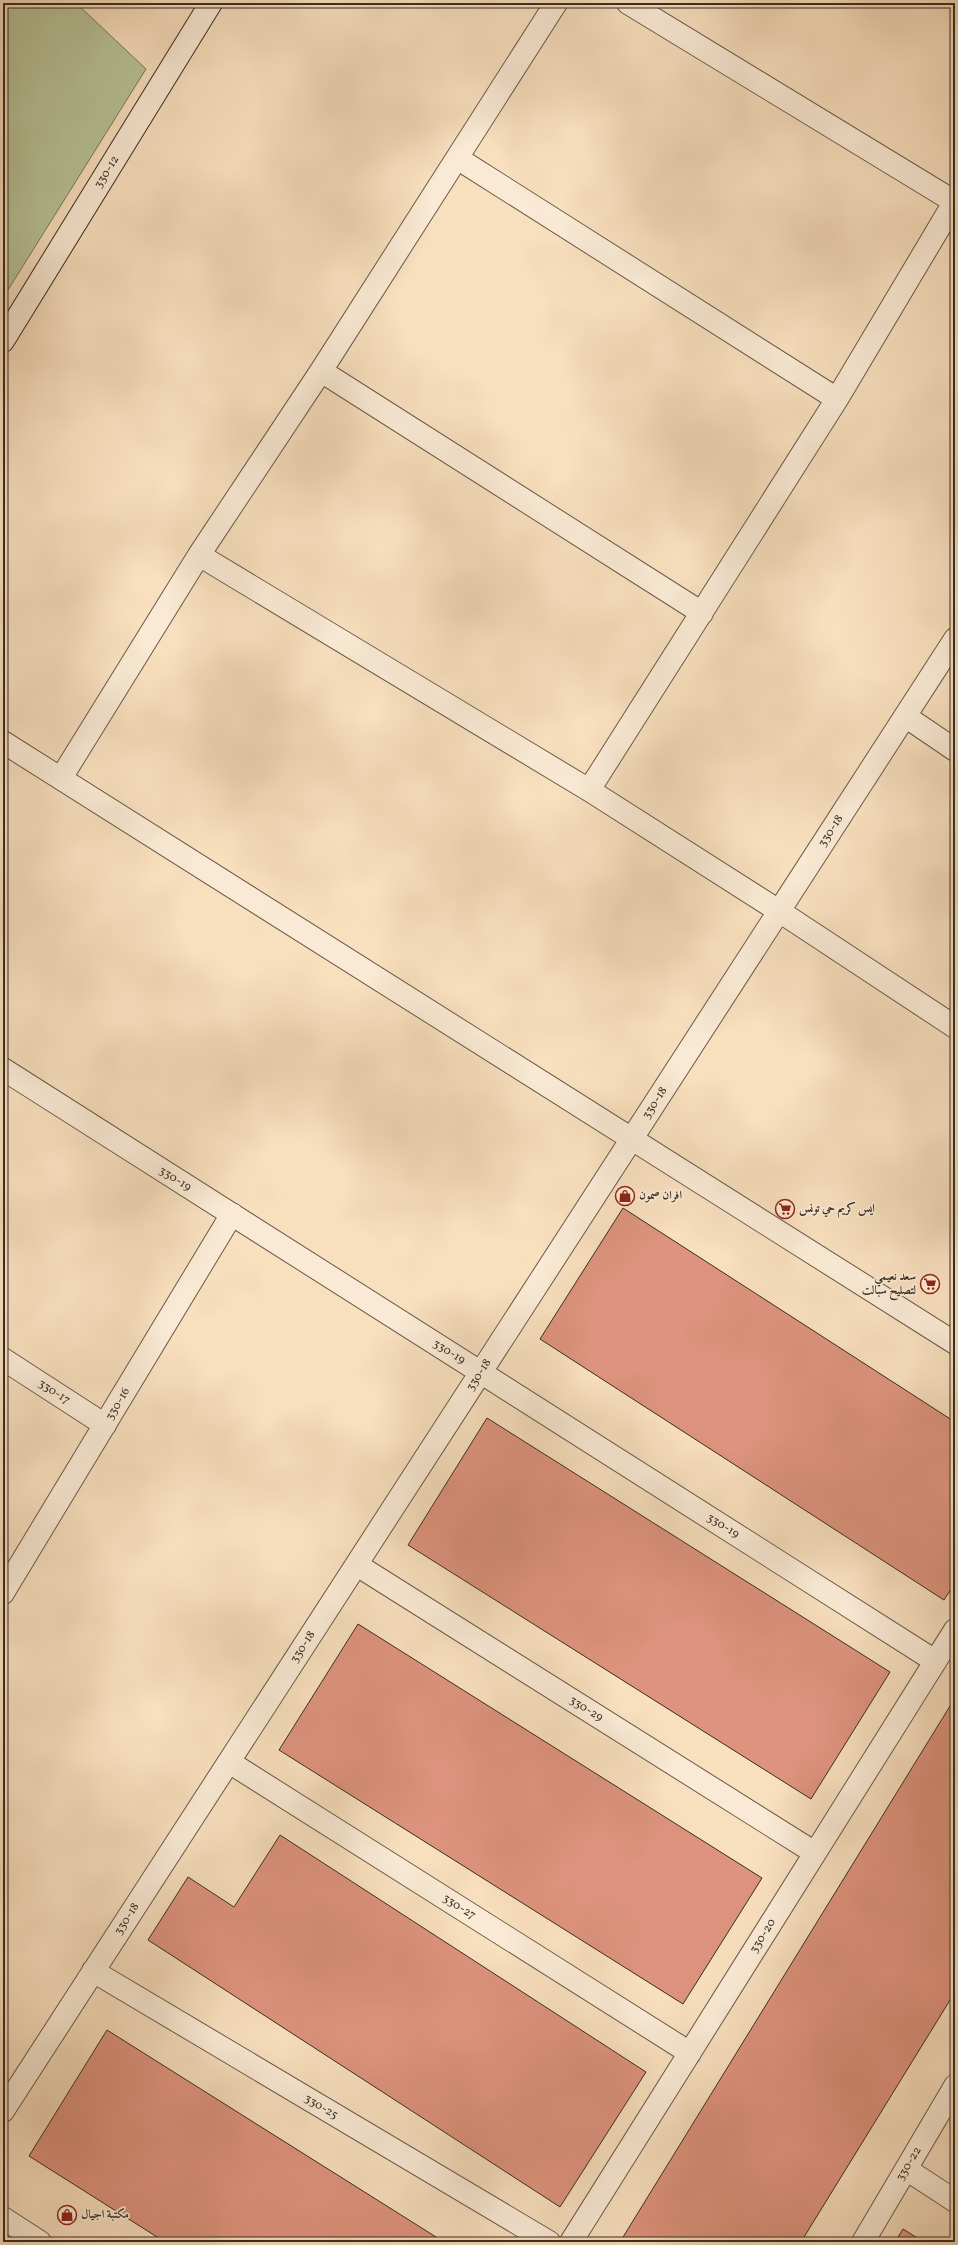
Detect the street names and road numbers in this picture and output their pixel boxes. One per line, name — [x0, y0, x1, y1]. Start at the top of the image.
street label: 330-12 — [91, 153, 123, 191]
street label: 330-18 — [815, 812, 847, 850]
street label: 330-18 — [639, 1084, 671, 1122]
street label: 330-19 — [156, 1163, 194, 1195]
street label: 330-19 — [430, 1336, 468, 1368]
street label: 330-18 — [463, 1356, 495, 1394]
street label: 330-17 — [35, 1376, 73, 1408]
street label: 330-16 — [102, 1385, 134, 1423]
street label: 330-19 — [704, 1510, 742, 1542]
street label: 330-18 — [287, 1628, 319, 1666]
street label: 330-29 — [566, 1692, 606, 1726]
street label: 330-27 — [439, 1891, 479, 1924]
street label: 330-18 — [111, 1900, 143, 1938]
street label: 330-20 — [746, 1916, 780, 1956]
street label: 330-25 — [301, 2091, 341, 2123]
street label: 330-22 — [892, 2144, 926, 2184]

